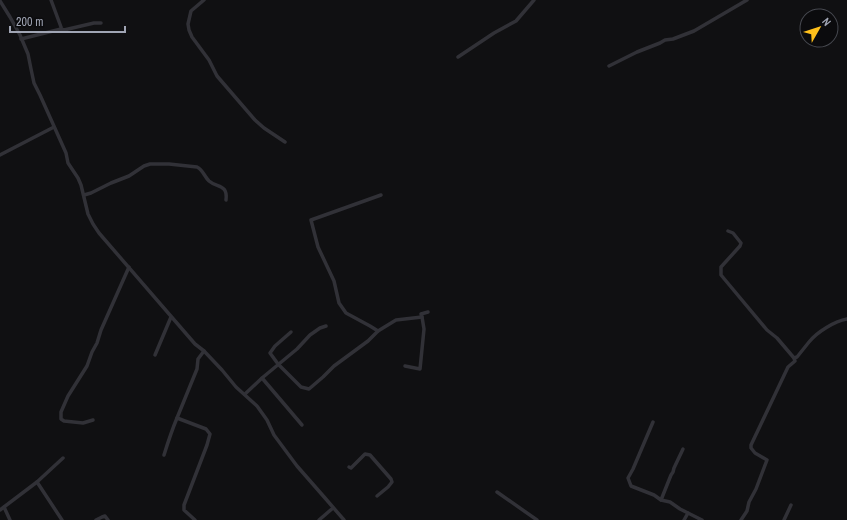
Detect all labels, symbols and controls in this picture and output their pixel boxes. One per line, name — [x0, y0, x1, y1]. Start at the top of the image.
scale bar — [10, 8, 125, 34]
north arrow — [799, 8, 839, 48]
text: 200 m — [16, 14, 43, 30]
text: N — [819, 15, 834, 29]

